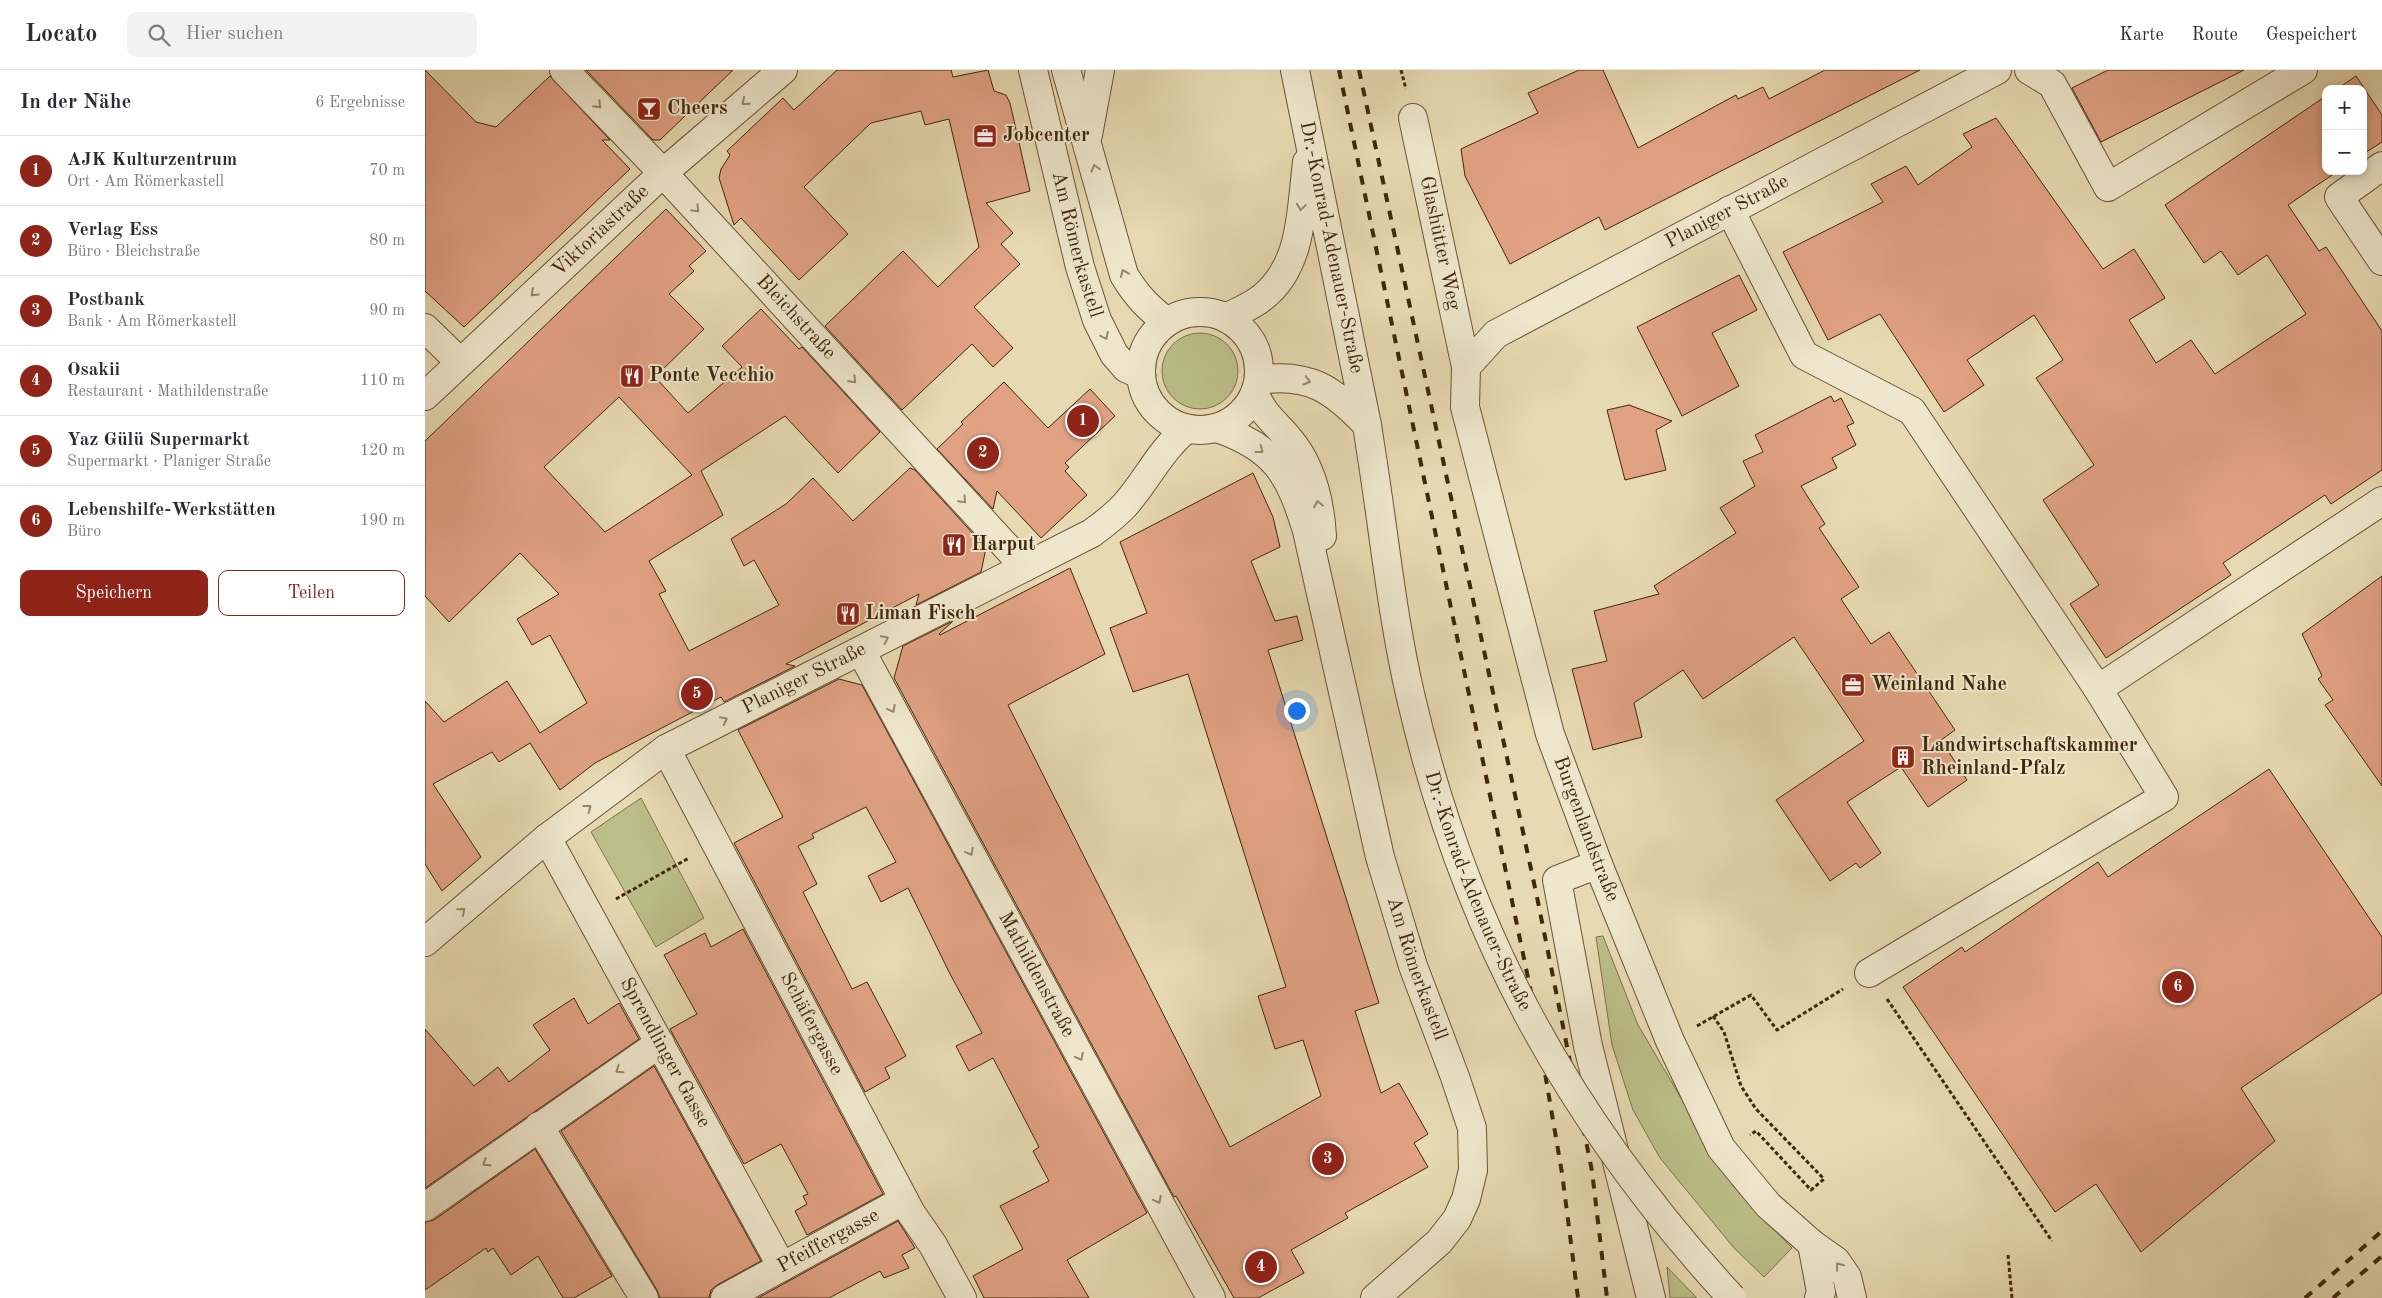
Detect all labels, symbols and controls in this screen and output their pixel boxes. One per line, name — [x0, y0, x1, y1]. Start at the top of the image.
search box — [127, 12, 477, 57]
icon: search — [145, 21, 173, 49]
text: Locato — [25, 23, 97, 47]
text: Hier suchen — [185, 25, 283, 44]
text: Karte — [2119, 26, 2164, 44]
text: Route — [2192, 26, 2238, 44]
text: Gespeichert — [2266, 26, 2357, 44]
map controls — [2322, 85, 2367, 175]
button: + — [2322, 85, 2367, 130]
text: In der Nähe — [20, 92, 131, 113]
text: 6 Ergebnisse — [315, 95, 405, 111]
bar icon: Cheers — [636, 96, 662, 122]
one-way arrow — [742, 96, 751, 105]
one-way arrow — [592, 99, 601, 108]
place label: Cheers — [667, 99, 728, 119]
street label: Dr.-Konrad-Adenauer-Straße — [1296, 119, 1366, 375]
office icon: Jobcenter — [972, 123, 998, 149]
place label: Jobcenter — [1003, 126, 1090, 146]
button: − — [2322, 130, 2367, 175]
text: AJK Kulturzentrum — [67, 151, 237, 170]
text: 1 — [31, 163, 41, 179]
text: 70 m — [369, 163, 405, 179]
one-way arrow — [1090, 163, 1101, 172]
street label: Am Römerkastell — [1048, 170, 1106, 320]
street label: Planiger Straße — [1662, 172, 1792, 253]
text: Ort · Am Römerkastell — [67, 174, 224, 190]
street label: Glashütter Weg — [1416, 174, 1464, 312]
street label: Viktoriastraße — [549, 181, 653, 281]
one-way arrow — [690, 203, 699, 212]
one-way arrow — [1296, 203, 1307, 211]
text: Verlag Ess — [67, 221, 158, 240]
text: 2 — [31, 233, 41, 249]
text: 80 m — [369, 233, 405, 249]
text: Büro · Bleichstraße — [67, 244, 200, 260]
one-way arrow — [1120, 269, 1131, 278]
street label: Bleichstraße — [752, 271, 839, 364]
one-way arrow — [531, 287, 540, 296]
text: Postbank — [67, 291, 145, 310]
text: 3 — [31, 303, 41, 319]
text: 90 m — [369, 303, 405, 319]
text: Bank · Am Römerkastell — [67, 314, 237, 330]
one-way arrow — [1099, 331, 1109, 340]
text: Osakii — [67, 361, 120, 380]
restaurant icon: Ponte Vecchio — [619, 363, 645, 389]
place label: Ponte Vecchio — [649, 366, 774, 386]
text: 4 — [31, 373, 41, 389]
text: 110 m — [360, 373, 405, 389]
one-way arrow — [847, 375, 856, 384]
one-way arrow — [1303, 376, 1311, 386]
text: Restaurant · Mathildenstraße — [67, 384, 268, 400]
pin: 1 — [1067, 402, 1099, 440]
text: Yaz Gülü Supermarkt — [67, 431, 250, 450]
pin: 2 — [967, 434, 999, 472]
text: 5 — [31, 443, 41, 459]
text: 120 m — [360, 443, 405, 459]
one-way arrow — [1255, 444, 1264, 453]
text: Supermarkt · Planiger Straße — [67, 454, 271, 470]
one-way arrow — [957, 494, 966, 503]
one-way arrow — [1314, 500, 1324, 509]
text: Lebenshilfe-Werkstätten — [67, 501, 276, 520]
text: 6 — [31, 513, 41, 529]
text: 190 m — [360, 513, 405, 529]
text: Büro — [67, 524, 101, 540]
restaurant icon: Harput — [941, 532, 967, 558]
place label: Harput — [971, 535, 1035, 555]
button: Speichern — [20, 570, 208, 616]
button: Teilen — [218, 570, 405, 616]
restaurant icon: Liman Fisch — [835, 601, 861, 627]
place label: Liman Fisch — [865, 604, 976, 624]
one-way arrow — [879, 635, 888, 645]
street label: Planiger Straße — [739, 639, 870, 719]
office icon: Weinland Nahe — [1840, 672, 1866, 698]
pin: 5 — [681, 675, 713, 713]
place label: Weinland Nahe — [1871, 675, 2007, 695]
your location — [1284, 698, 1310, 724]
one-way arrow — [886, 704, 896, 713]
one-way arrow — [719, 716, 728, 726]
place label: Landwirtschaftskammer Rheinland-Pfalz — [1921, 736, 2138, 779]
building icon: Landwirtschaftskammer Rheinland-Pfalz — [1890, 744, 1916, 770]
street label: Burgenlandstraße — [1549, 754, 1622, 905]
street label: Dr.-Konrad-Adenauer-Straße — [1421, 769, 1535, 1015]
one-way arrow — [582, 805, 591, 813]
one-way arrow — [964, 847, 974, 856]
street label: Am Römerkastell — [1383, 895, 1450, 1043]
one-way arrow — [456, 908, 465, 916]
street label: Mathildenstraße — [994, 909, 1078, 1041]
pin: 6 — [2162, 968, 2194, 1006]
street label: Schäfergasse — [776, 969, 846, 1079]
street label: Sprendlinger Gasse — [616, 974, 714, 1131]
one-way arrow — [1074, 1052, 1084, 1061]
one-way arrow — [616, 1064, 625, 1073]
pin: 3 — [1312, 1140, 1344, 1178]
one-way arrow — [482, 1157, 492, 1166]
one-way arrow — [1152, 1194, 1162, 1203]
street label: Pfeiffergasse — [774, 1205, 883, 1277]
pin: 4 — [1245, 1248, 1277, 1286]
one-way arrow — [1836, 1263, 1844, 1272]

